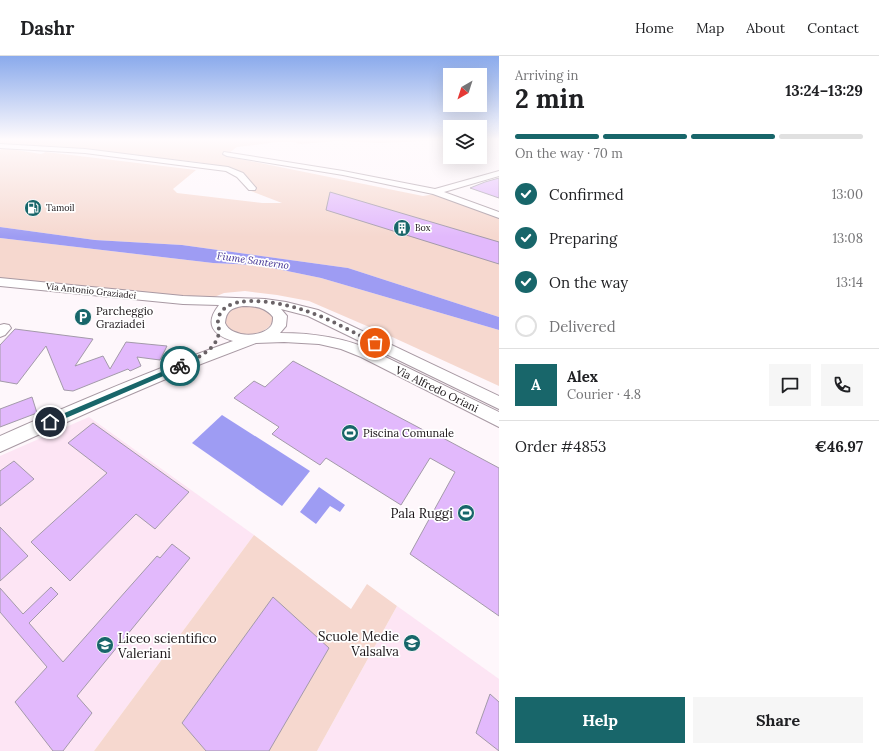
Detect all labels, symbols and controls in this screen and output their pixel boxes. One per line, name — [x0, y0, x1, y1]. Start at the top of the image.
text: Dashr — [20, 16, 74, 40]
text: Home — [635, 19, 674, 37]
text: Map — [696, 19, 724, 37]
text: About — [746, 19, 785, 37]
text: Contact — [807, 19, 859, 37]
text: Arriving in — [515, 67, 578, 84]
north arrow — [443, 68, 487, 112]
map controls — [443, 68, 487, 164]
text: 13:24–13:29 — [785, 81, 863, 100]
text: 2 min — [515, 82, 585, 115]
button: layers — [443, 120, 487, 164]
text: On the way · 70 m — [515, 145, 623, 162]
icon: check — [515, 183, 537, 205]
text: Confirmed — [549, 185, 624, 204]
text: 13:00 — [832, 186, 863, 203]
fuel station icon: Tamoil — [23, 198, 43, 218]
place label: Tamoil — [46, 202, 75, 213]
building icon: Box — [392, 218, 412, 238]
place label: Box — [415, 222, 431, 233]
icon: check — [515, 227, 537, 249]
text: Preparing — [549, 229, 617, 248]
text: 13:08 — [832, 230, 863, 247]
water label: Fiume Santerno — [216, 249, 290, 272]
icon: check — [515, 271, 537, 293]
text: On the way — [549, 273, 628, 292]
text: 13:14 — [836, 274, 863, 291]
street label: Via Antonio Graziadei — [44, 280, 137, 301]
place label: Parcheggio Graziadei — [96, 304, 153, 331]
parking icon: Parcheggio Graziadei — [73, 307, 93, 327]
text: Delivered — [549, 317, 616, 336]
pin — [358, 326, 392, 360]
icon: bag — [364, 332, 386, 354]
courier — [160, 346, 200, 386]
icon: bike — [169, 355, 191, 377]
street label: Via Alfredo Oriani — [392, 362, 481, 415]
button: chat — [769, 364, 811, 406]
button: phone — [821, 364, 863, 406]
text: Alex — [567, 367, 598, 386]
text: A — [531, 375, 541, 394]
text: Courier · 4.8 — [567, 386, 641, 403]
pin — [33, 405, 67, 439]
icon: home — [39, 411, 61, 433]
sports icon: Piscina Comunale — [340, 423, 360, 443]
place label: Piscina Comunale — [363, 426, 454, 440]
text: Order #4853 — [515, 437, 606, 456]
text: €46.97 — [815, 437, 863, 456]
sports icon: Pala Ruggi — [456, 503, 476, 523]
place label: Pala Ruggi — [391, 505, 453, 522]
place label: Scuole Medie Valsalva — [318, 628, 399, 660]
place label: Liceo scientifico Valeriani — [117, 630, 217, 662]
school or university icon: Scuole Medie Valsalva — [402, 633, 422, 653]
school or university icon: Liceo scientifico Valeriani — [95, 635, 115, 655]
button: Help — [515, 697, 685, 743]
button: Share — [693, 697, 863, 743]

